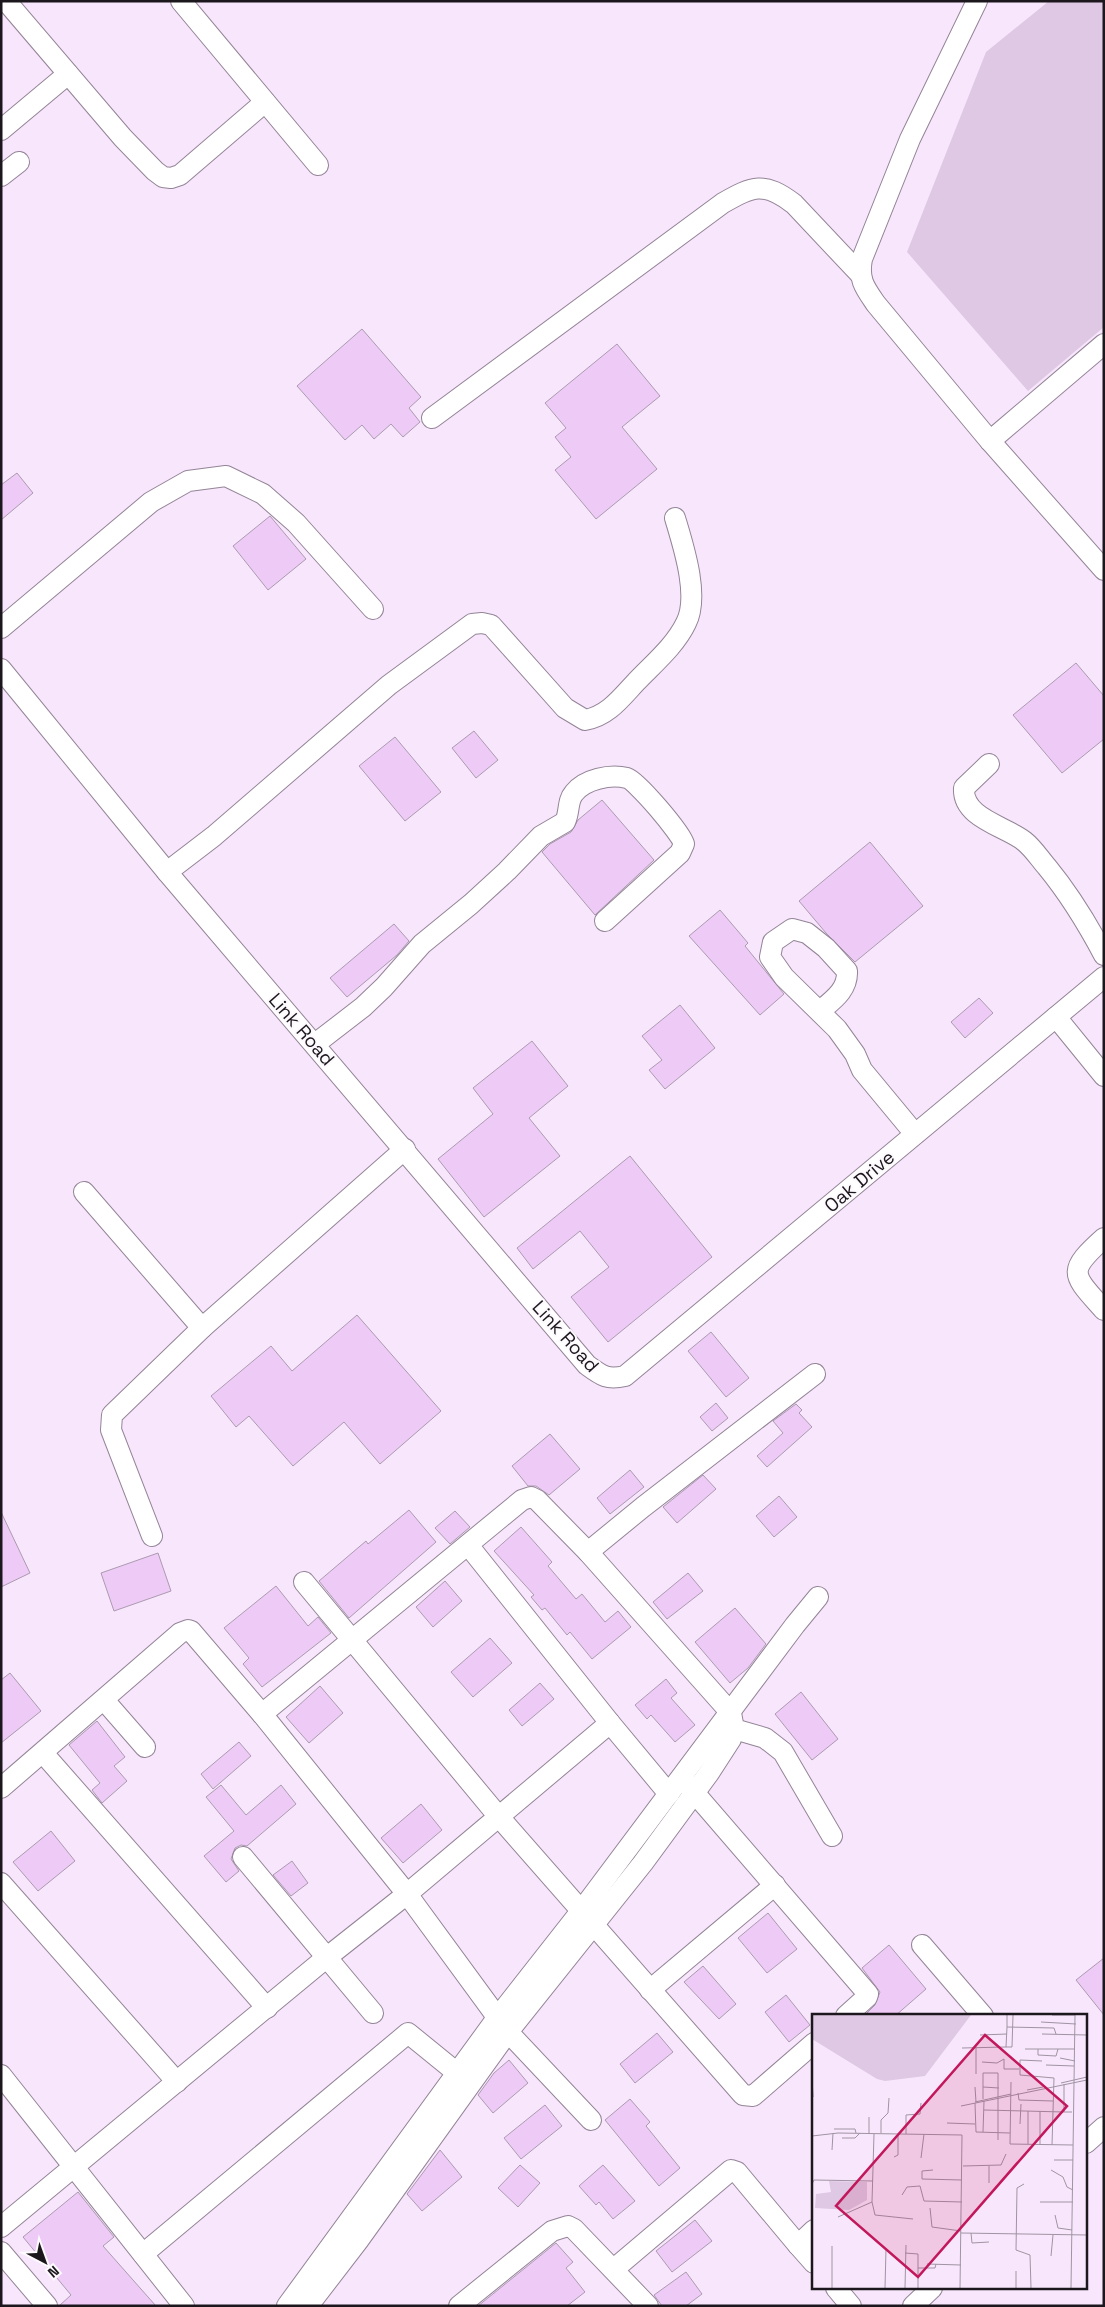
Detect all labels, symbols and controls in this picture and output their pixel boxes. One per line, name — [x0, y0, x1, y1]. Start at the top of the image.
street label: Link Road — [263, 988, 340, 1071]
street label: Oak Drive — [819, 1145, 900, 1218]
street label: Link Road — [527, 1295, 605, 1378]
inset map — [812, 2014, 1088, 2290]
north arrow — [20, 2237, 70, 2287]
text: N — [44, 2262, 63, 2282]

